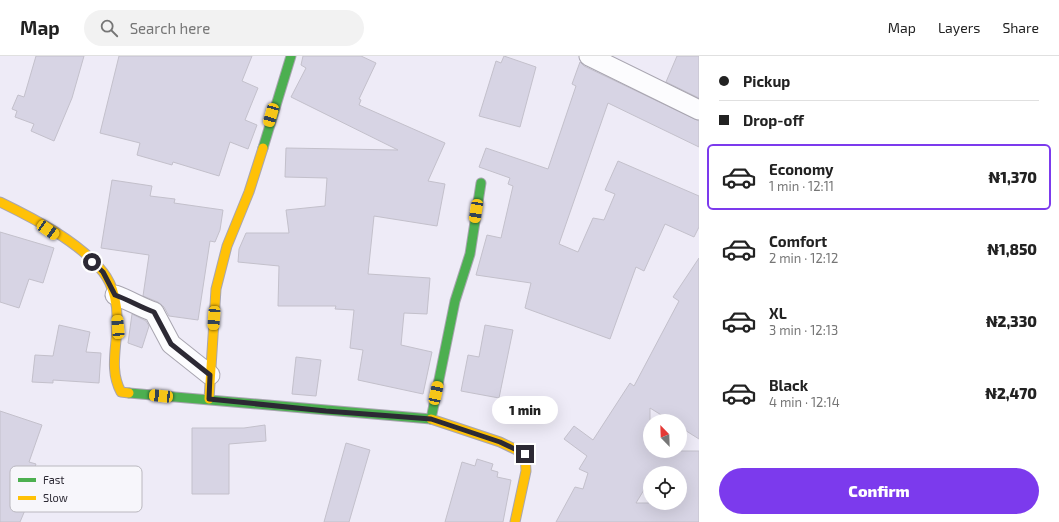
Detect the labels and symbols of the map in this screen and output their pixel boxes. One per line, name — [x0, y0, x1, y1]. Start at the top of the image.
car — [262, 102, 280, 128]
car — [468, 198, 484, 224]
car — [35, 218, 61, 242]
route start — [83, 253, 101, 271]
car — [207, 306, 221, 330]
car — [111, 315, 125, 339]
car — [428, 380, 444, 406]
car — [148, 389, 174, 403]
callout: 1 min — [492, 396, 558, 424]
north arrow — [643, 414, 687, 458]
route end — [516, 445, 534, 463]
legend — [10, 466, 142, 512]
text: Fast — [43, 473, 65, 486]
text: Slow — [43, 491, 68, 504]

